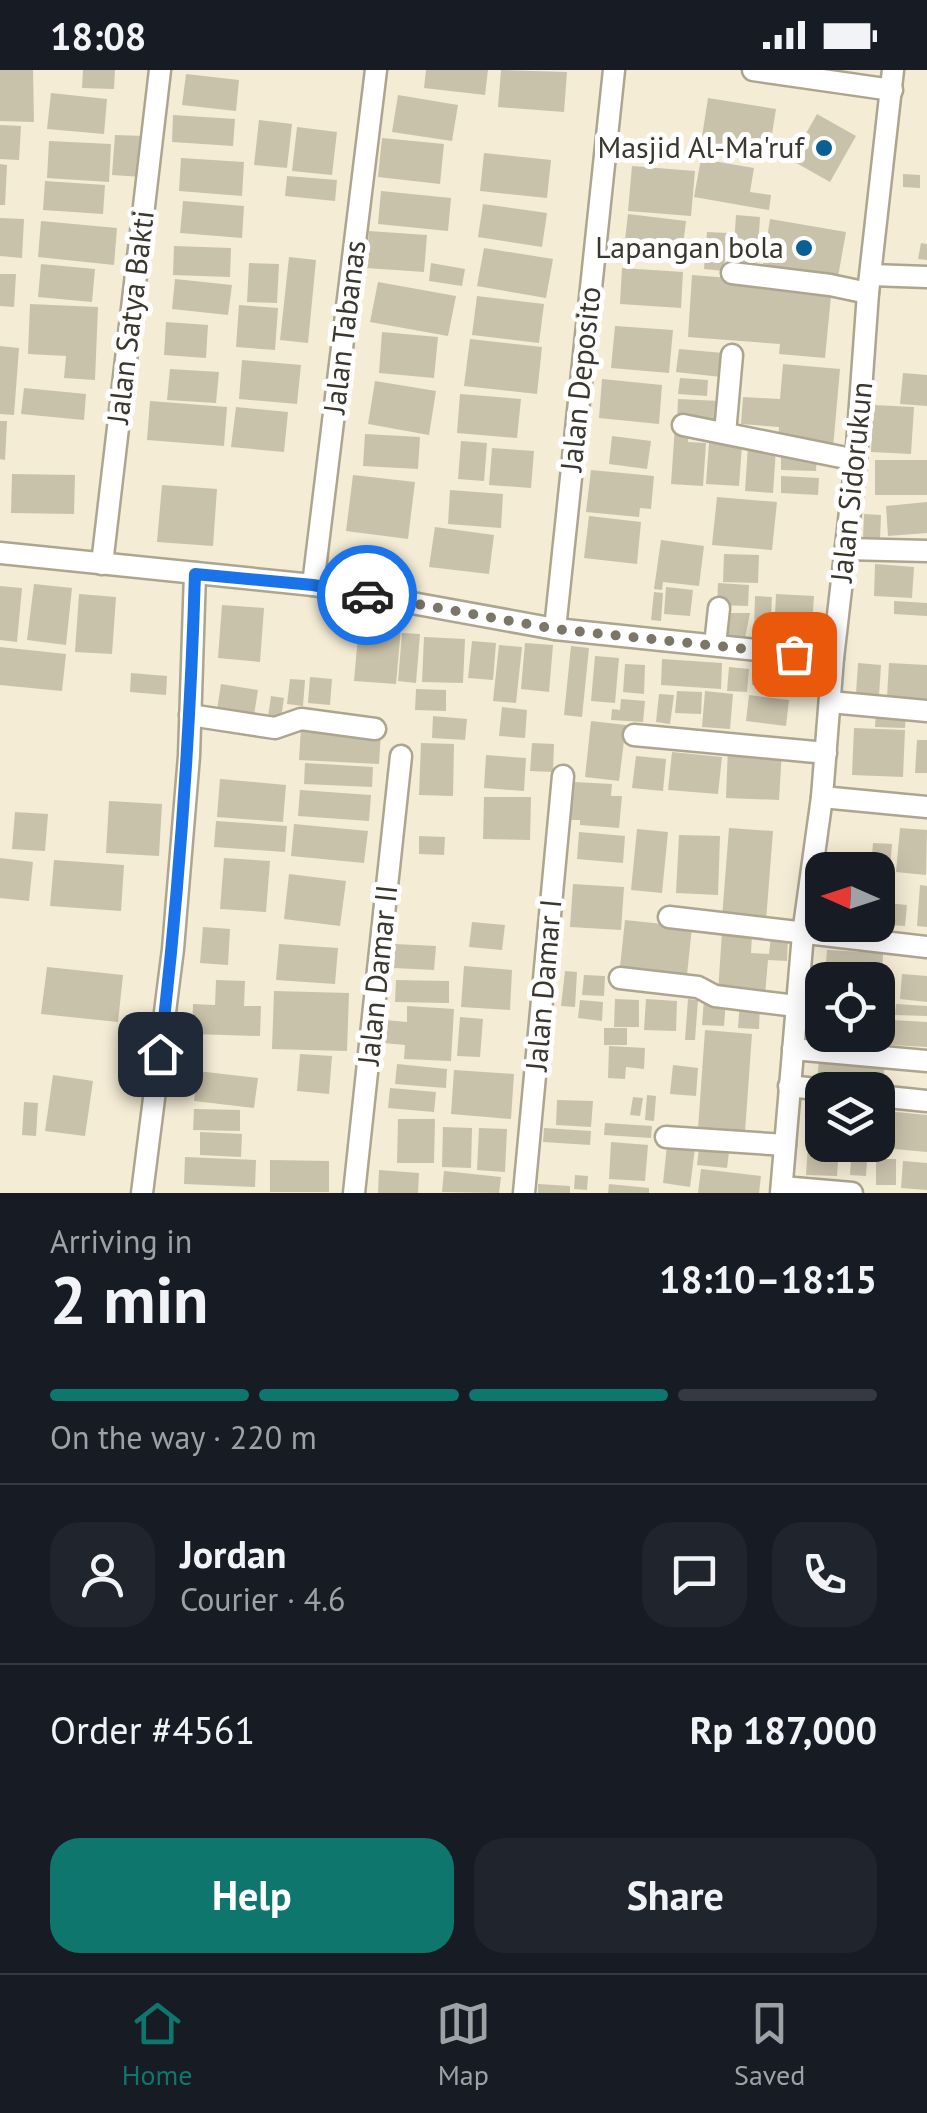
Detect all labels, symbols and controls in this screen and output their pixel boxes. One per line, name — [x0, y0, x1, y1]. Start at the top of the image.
text: 18:08 — [50, 11, 146, 60]
place label: Masjid Al-Ma'ruf — [597, 127, 805, 166]
marker: Masjid Al-Ma'ruf — [813, 137, 835, 159]
street label: Jalan Satya Bakti — [97, 208, 162, 428]
place label: Lapangan bola — [595, 227, 784, 266]
marker: Lapangan bola — [793, 237, 815, 259]
street label: Jalan Tabanas — [313, 238, 373, 418]
street label: Jalan Deposito — [550, 285, 609, 475]
street label: Jalan Sidorukun — [820, 380, 880, 586]
courier — [317, 545, 417, 645]
icon: car — [340, 568, 395, 623]
pin — [752, 612, 837, 697]
icon: bag — [767, 627, 822, 682]
north arrow — [805, 852, 895, 942]
map controls — [805, 852, 895, 1162]
street label: Jalan Damar II — [347, 883, 405, 1069]
street label: Jalan Damar I — [515, 897, 569, 1074]
button: locate — [805, 962, 895, 1052]
pin — [118, 1012, 203, 1097]
icon: home — [133, 1027, 188, 1082]
button: layers — [805, 1072, 895, 1162]
text: Arriving in — [50, 1220, 192, 1262]
text: 18:10–18:15 — [659, 1254, 877, 1303]
text: 2 min — [50, 1257, 209, 1341]
text: On the way · 220 m — [50, 1416, 317, 1458]
button: person — [50, 1522, 155, 1627]
button: chat — [642, 1522, 747, 1627]
button: phone — [772, 1522, 877, 1627]
text: Jordan — [180, 1529, 286, 1578]
text: Courier · 4.6 — [180, 1578, 346, 1620]
text: Order #4561 — [50, 1705, 255, 1754]
text: Rp 187,000 — [690, 1705, 877, 1754]
button: Help — [50, 1838, 454, 1953]
button: Share — [474, 1838, 877, 1953]
tab: Home — [122, 1996, 192, 2093]
tab: Map — [436, 1996, 491, 2093]
tab: Saved — [734, 1996, 805, 2093]

